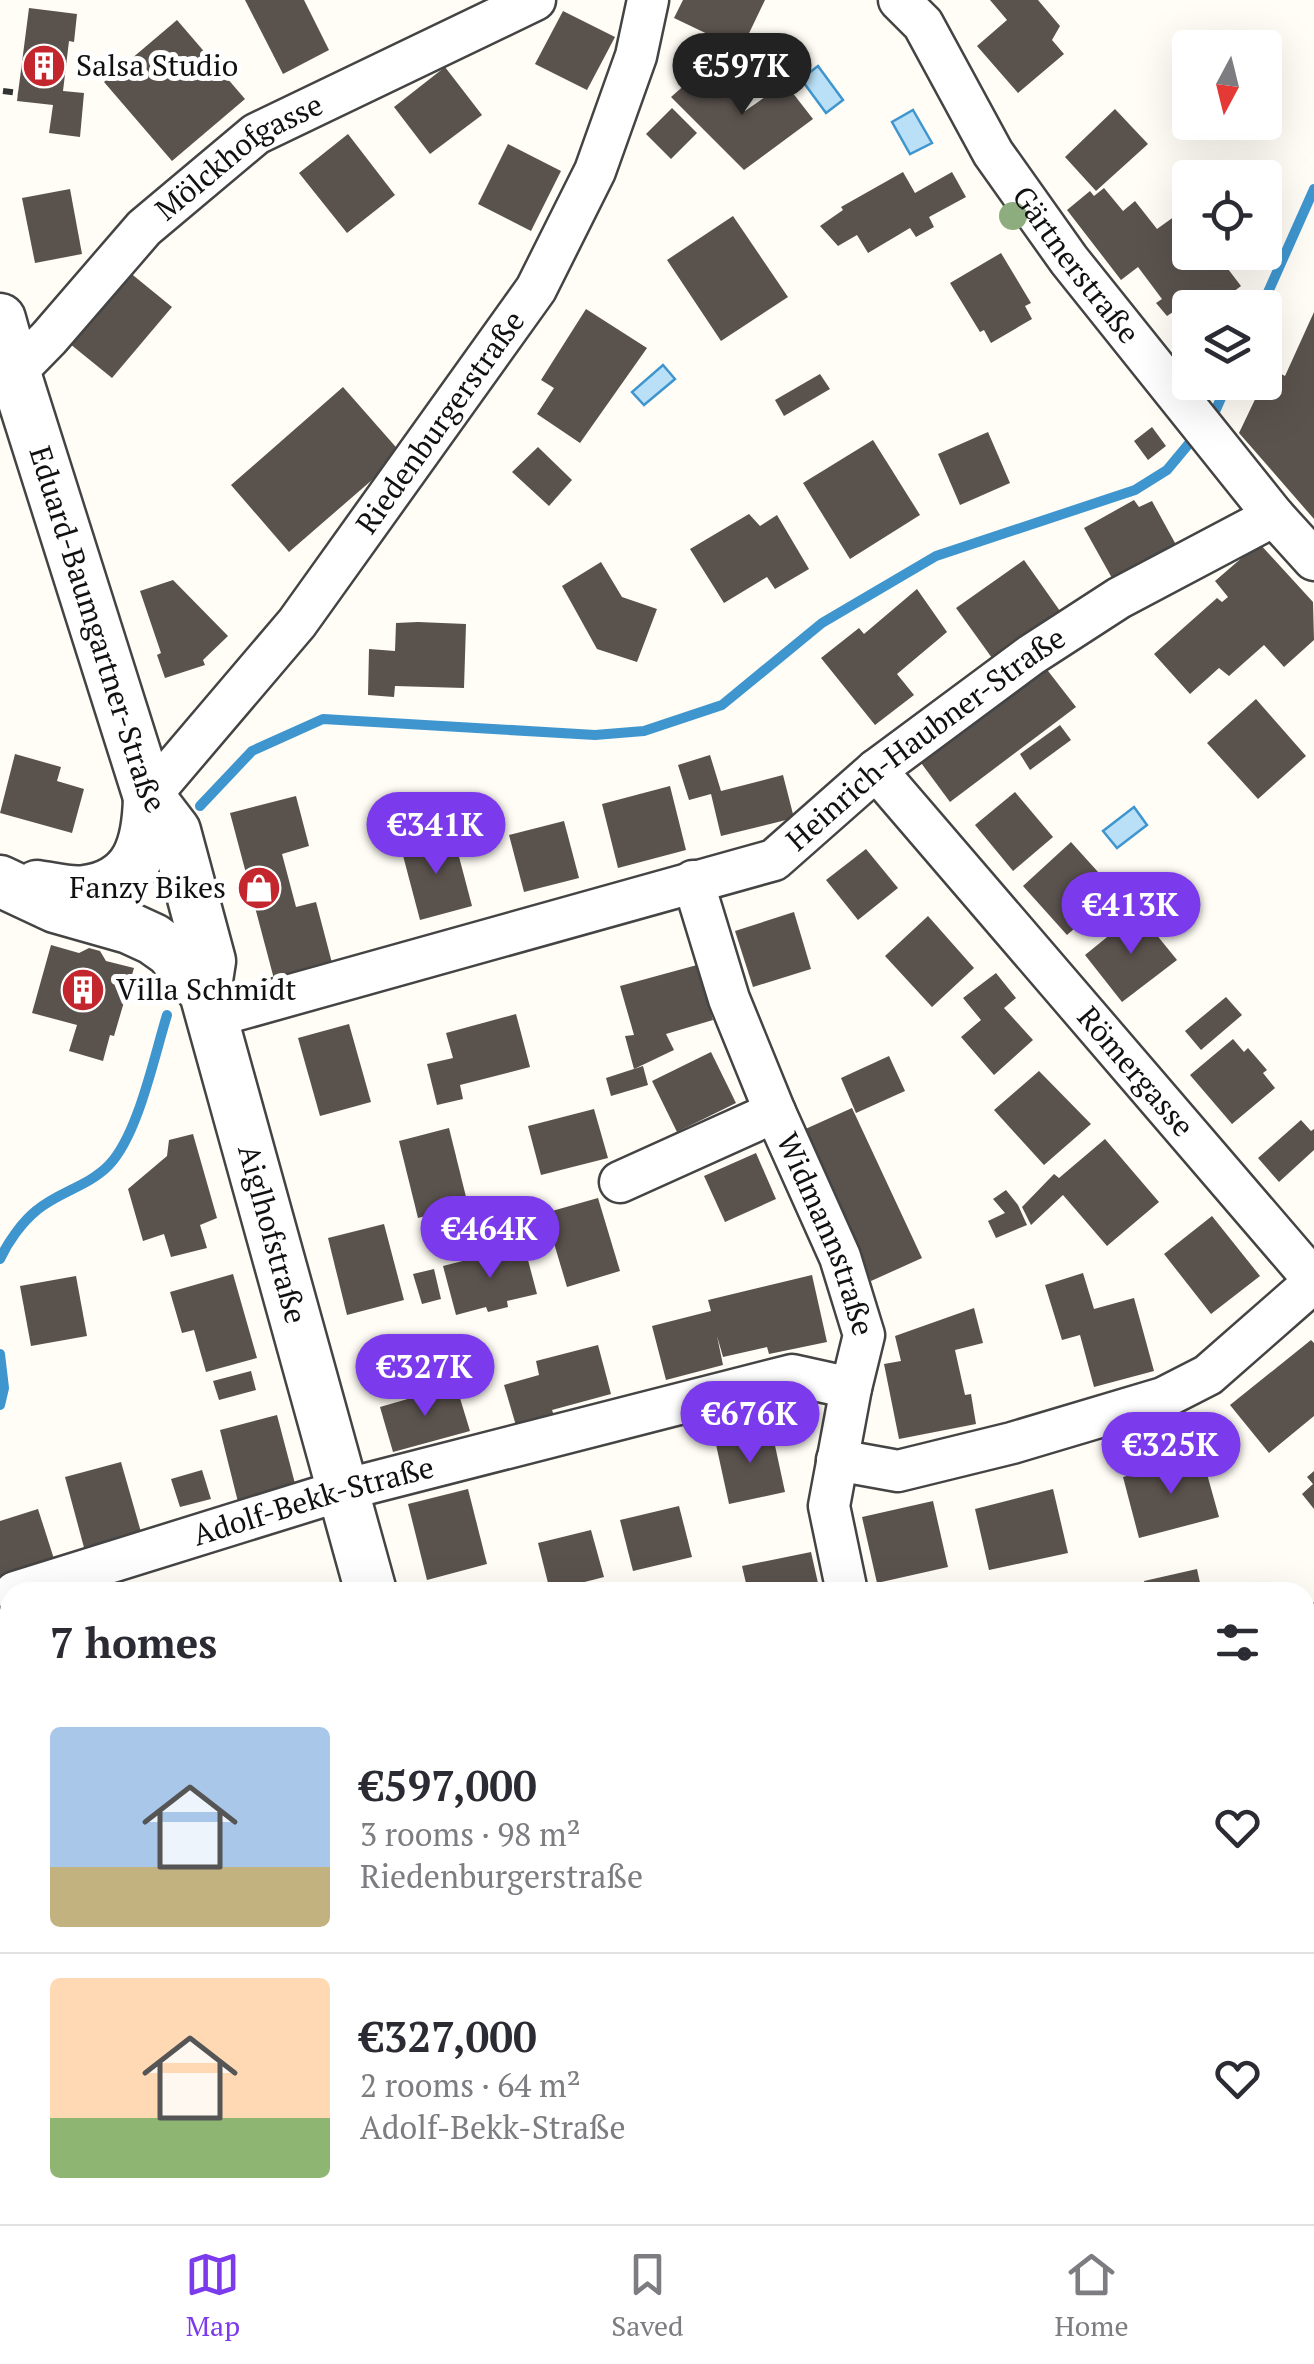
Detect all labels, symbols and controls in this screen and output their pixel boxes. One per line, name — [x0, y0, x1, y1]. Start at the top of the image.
north arrow — [1172, 30, 1282, 140]
map controls — [1172, 30, 1282, 400]
pin: €597K — [672, 33, 812, 118]
building icon: Salsa Studio — [21, 43, 67, 89]
text: €597K — [694, 44, 790, 86]
place label: Salsa Studio — [76, 45, 238, 85]
street label: Mölckhofgasse — [147, 84, 329, 229]
button: locate — [1172, 160, 1282, 270]
street label: Gärtnerstraße — [1004, 178, 1149, 352]
button: layers — [1172, 290, 1282, 400]
street label: Riedenburgerstraße — [346, 302, 533, 541]
street label: Eduard-Baumgartner-Straße — [20, 441, 175, 821]
street label: Heinrich-Haubner-Straße — [777, 617, 1073, 859]
pin: €341K — [366, 792, 506, 877]
text: €341K — [388, 803, 484, 845]
shop icon: Fanzy Bikes — [236, 865, 282, 911]
place label: Fanzy Bikes — [69, 867, 226, 907]
pin: €413K — [1061, 872, 1201, 957]
text: €413K — [1083, 883, 1179, 925]
building icon: Villa Schmidt — [60, 967, 106, 1013]
place label: Villa Schmidt — [116, 969, 296, 1009]
street label: Römergasse — [1069, 998, 1203, 1145]
street label: Widmannstraße — [768, 1126, 884, 1340]
street label: Aiglhofstraße — [229, 1140, 317, 1328]
pin: €464K — [420, 1196, 560, 1281]
text: €464K — [442, 1207, 538, 1249]
pin: €327K — [355, 1334, 495, 1419]
text: €327K — [377, 1345, 473, 1387]
pin: €676K — [680, 1381, 820, 1466]
text: €676K — [702, 1392, 798, 1434]
pin: €325K — [1101, 1412, 1241, 1497]
text: €325K — [1123, 1423, 1219, 1465]
street label: Adolf-Bekk-Straße — [188, 1447, 438, 1554]
text: 7 homes — [50, 1614, 217, 1670]
icon: filters — [1210, 1615, 1265, 1670]
text: €597,000 — [360, 1757, 537, 1813]
icon: home — [130, 1767, 250, 1887]
icon: heart — [1210, 1800, 1265, 1855]
text: 3 rooms · 98 m² — [360, 1813, 581, 1855]
text: Riedenburgerstraße — [360, 1855, 643, 1897]
text: €327,000 — [360, 2008, 537, 2064]
icon: home — [130, 2018, 250, 2138]
icon: heart — [1210, 2051, 1265, 2106]
text: 2 rooms · 64 m² — [360, 2064, 581, 2106]
text: Adolf-Bekk-Straße — [360, 2106, 626, 2148]
tab: Map — [185, 2247, 240, 2344]
tab: Saved — [611, 2247, 684, 2344]
tab: Home — [1054, 2247, 1129, 2344]

